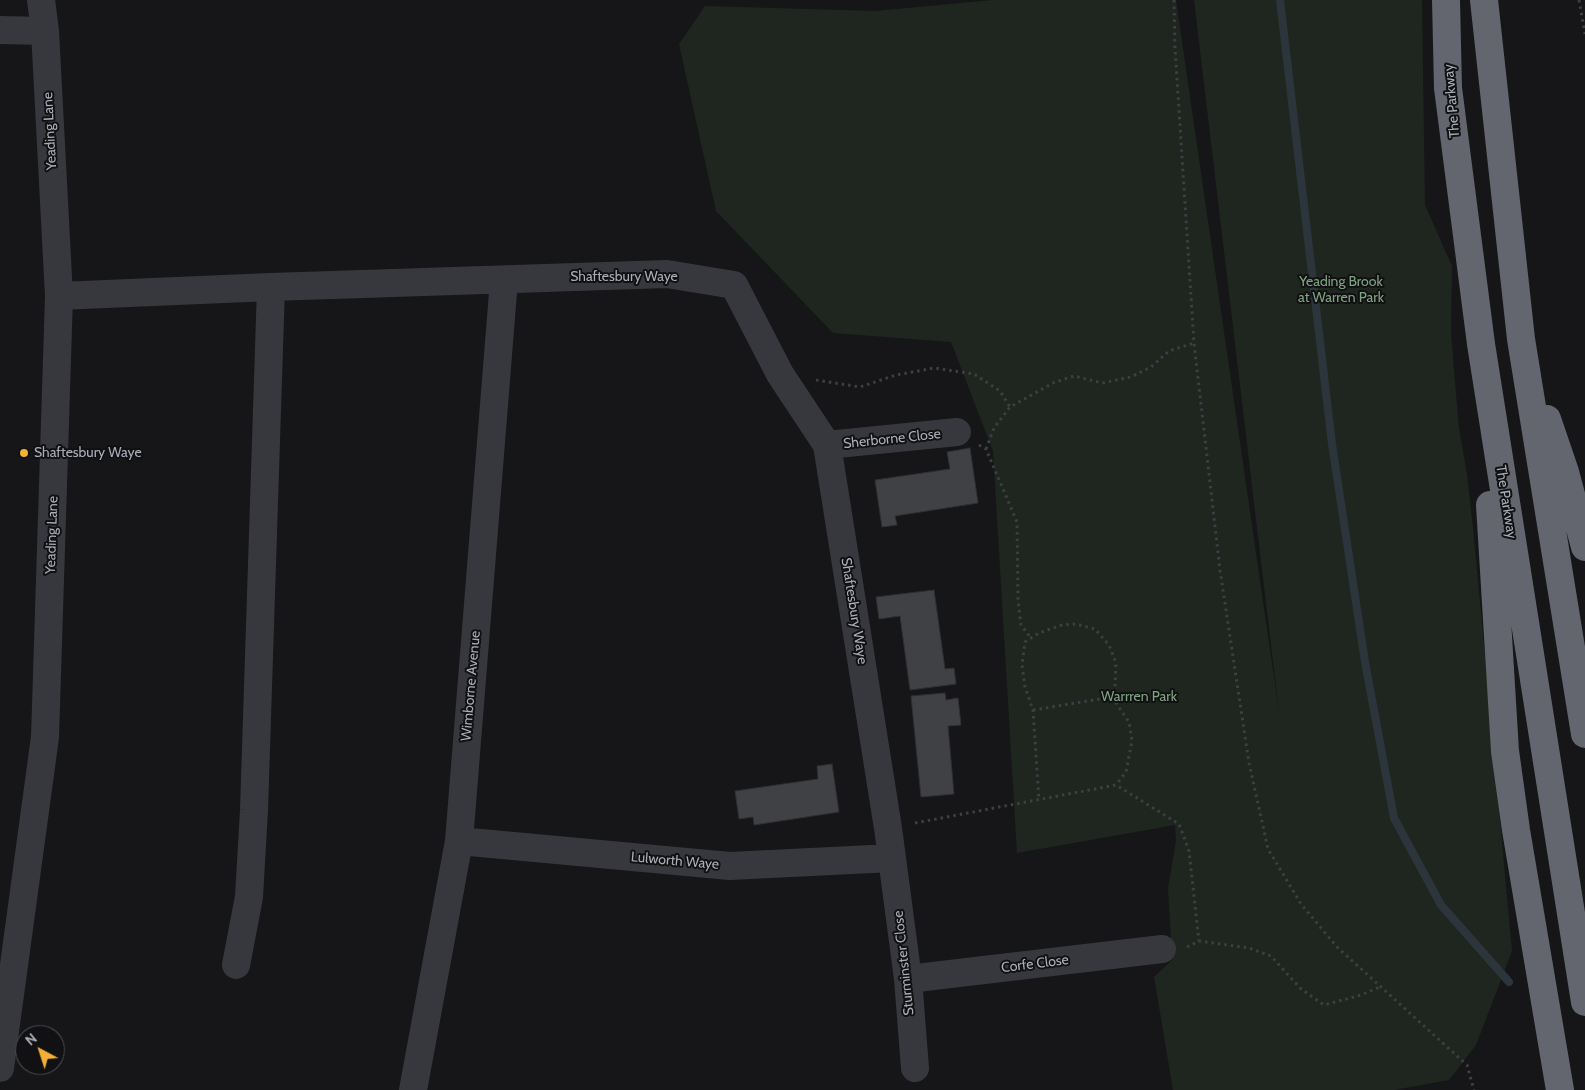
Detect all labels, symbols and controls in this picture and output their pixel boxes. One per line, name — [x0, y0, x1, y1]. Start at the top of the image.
street label: The Parkway — [1440, 63, 1464, 139]
street label: Yeading Lane — [40, 92, 60, 170]
street label: Shaftesbury Waye — [570, 269, 678, 285]
park label: Yeading Brook at Warren Park — [1298, 274, 1384, 306]
street label: Sherborne Close — [842, 426, 942, 452]
place label: Shaftesbury Waye — [34, 445, 142, 461]
marker: Shaftesbury Waye — [18, 447, 30, 459]
street label: The Parkway — [1492, 464, 1520, 540]
street label: Yeading Lane — [42, 496, 62, 574]
street label: Shaftesbury Waye — [837, 557, 871, 665]
street label: Wimborne Avenue — [458, 630, 484, 742]
park label: Warrren Park — [1101, 689, 1177, 705]
street label: Lulworth Waye — [630, 849, 720, 873]
street label: Sturminster Close — [890, 910, 918, 1016]
street label: Corfe Close — [1000, 952, 1070, 976]
north arrow — [15, 1025, 65, 1075]
text: N — [21, 1029, 41, 1049]

